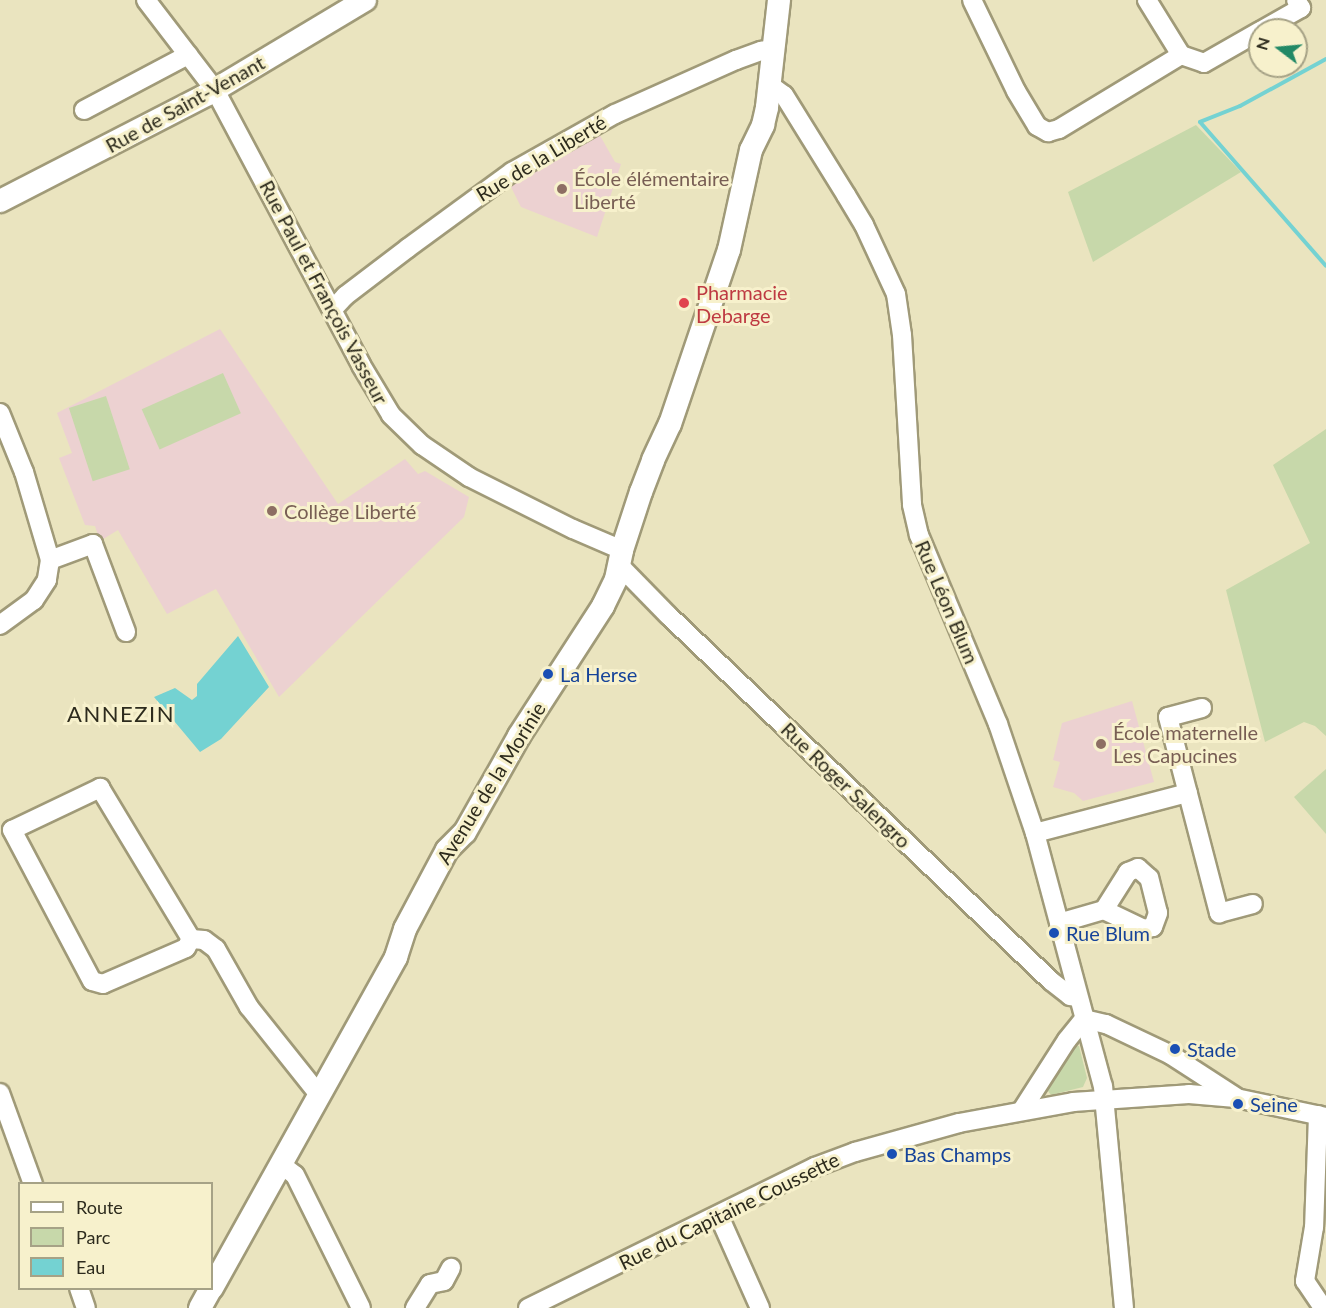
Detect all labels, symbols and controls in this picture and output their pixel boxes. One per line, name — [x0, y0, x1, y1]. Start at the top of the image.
north arrow — [1248, 18, 1308, 78]
text: N — [1251, 35, 1273, 52]
street label: Rue de Saint-Venant — [101, 50, 269, 158]
street label: Rue de la Liberté — [472, 110, 610, 206]
place label: École élémentaire Liberté — [574, 166, 729, 213]
street label: Rue Paul et François Vasseur — [255, 176, 393, 408]
marker: École élémentaire Liberté — [555, 182, 569, 196]
place label: Pharmacie Debarge — [696, 280, 788, 327]
marker: Pharmacie Debarge — [677, 296, 691, 310]
place label: Collège Liberté — [284, 499, 416, 523]
marker: Collège Liberté — [265, 504, 279, 518]
street label: Rue Léon Blum — [910, 537, 984, 667]
place label: La Herse — [560, 662, 637, 686]
marker: La Herse — [541, 667, 555, 681]
street label: Avenue de la Morinie — [431, 698, 551, 868]
district label: ANNEZIN — [67, 701, 175, 727]
street label: Rue Roger Salengro — [776, 717, 916, 853]
place label: École maternelle Les Capucines — [1113, 720, 1258, 767]
marker: École maternelle Les Capucines — [1094, 737, 1108, 751]
place label: Rue Blum — [1066, 921, 1150, 945]
marker: Rue Blum — [1047, 926, 1061, 940]
place label: Stade — [1187, 1037, 1236, 1061]
marker: Stade — [1168, 1042, 1182, 1056]
place label: Seine — [1250, 1092, 1298, 1116]
marker: Seine — [1231, 1097, 1245, 1111]
place label: Bas Champs — [904, 1142, 1011, 1166]
street label: Rue du Capitaine Coussette — [615, 1147, 843, 1275]
marker: Bas Champs — [885, 1147, 899, 1161]
legend — [18, 1182, 213, 1290]
text: Route — [76, 1196, 123, 1218]
text: Parc — [76, 1226, 110, 1248]
text: Eau — [76, 1256, 105, 1278]

